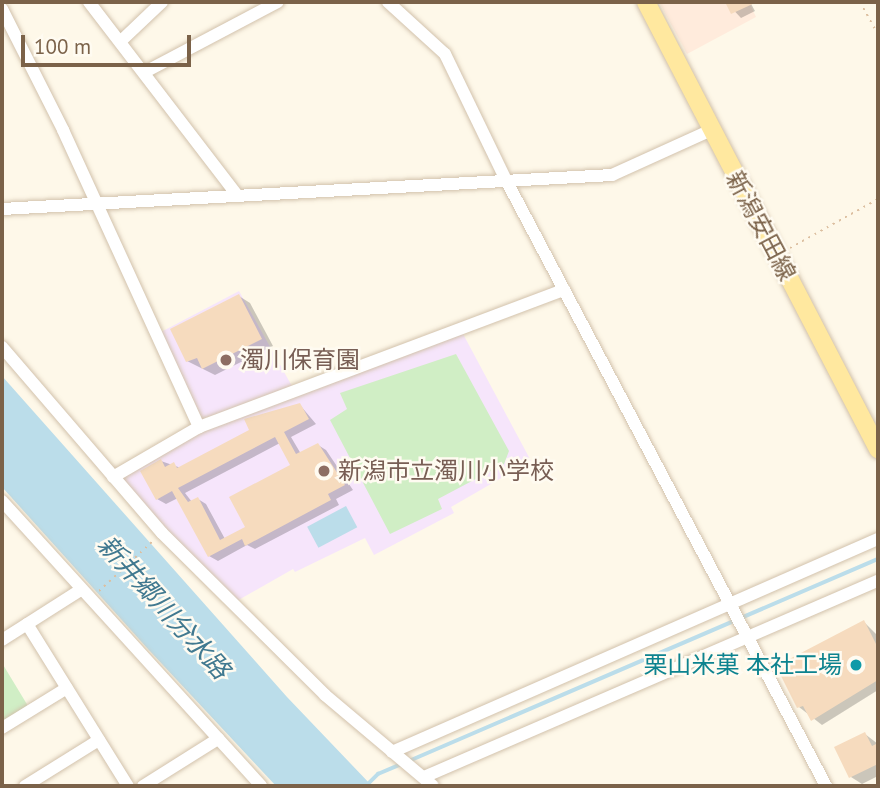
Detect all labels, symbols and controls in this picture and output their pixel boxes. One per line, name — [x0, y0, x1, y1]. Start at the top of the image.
scale bar — [24, 21, 194, 65]
text: 100 m — [34, 33, 91, 60]
street label: 新潟安田線 — [720, 166, 802, 286]
place label: 濁川保育園 — [240, 346, 360, 374]
marker: 濁川保育園 — [218, 352, 234, 368]
place label: 新潟市立濁川小学校 — [338, 457, 554, 485]
marker: 新潟市立濁川小学校 — [316, 463, 332, 479]
water label: 新井郷川分水路 — [92, 529, 236, 685]
place label: 栗山米菓 本社工場 — [644, 651, 842, 679]
marker: 栗山米菓 本社工場 — [848, 657, 864, 673]

